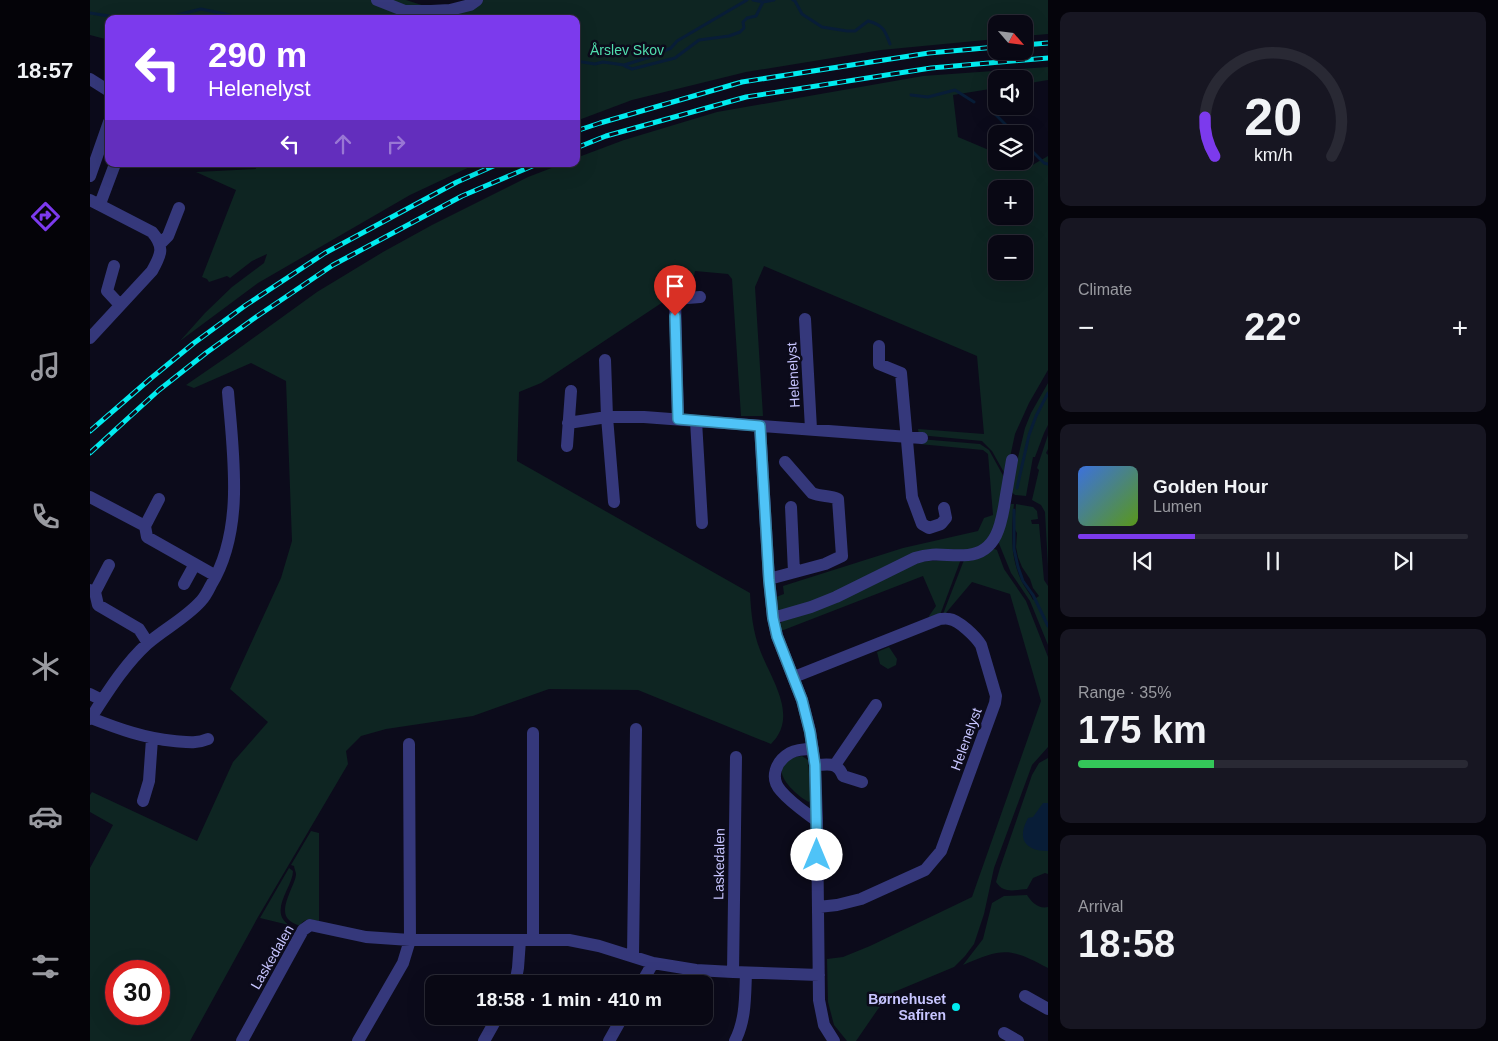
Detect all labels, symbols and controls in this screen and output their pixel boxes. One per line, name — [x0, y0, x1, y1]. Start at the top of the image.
north arrow — [988, 15, 1032, 60]
map controls — [988, 15, 1033, 280]
icon: left — [125, 35, 190, 100]
text: 290 m — [208, 35, 307, 74]
park label: Årslev Skov — [590, 42, 664, 58]
text: 18:57 — [17, 58, 73, 83]
button: sound — [988, 70, 1033, 115]
text: Helenelyst — [208, 76, 311, 101]
text: 20 — [1244, 88, 1302, 146]
button: layers — [988, 125, 1033, 170]
icon: left — [276, 130, 304, 158]
icon: ahead — [329, 130, 357, 158]
icon: right — [382, 130, 410, 158]
text: km/h — [1254, 145, 1292, 165]
button: + — [988, 180, 1033, 225]
icon: directions — [28, 199, 63, 234]
button: − — [988, 235, 1033, 280]
pin — [654, 265, 696, 316]
icon: arrive — [661, 272, 689, 300]
text: Climate — [1078, 281, 1132, 298]
text: 22° — [1244, 306, 1302, 348]
text: − — [1078, 312, 1094, 343]
text: + — [1452, 312, 1468, 343]
street label: Helenelyst — [783, 342, 803, 408]
icon: music — [28, 349, 63, 384]
text: Golden Hour — [1153, 476, 1268, 497]
text: Lumen — [1153, 498, 1202, 515]
icon: phone — [28, 499, 63, 534]
icon: previous — [1129, 547, 1157, 575]
icon: pause — [1259, 547, 1287, 575]
icon: next — [1389, 547, 1417, 575]
icon: climate — [28, 649, 63, 684]
text: Range · 35% — [1078, 684, 1171, 701]
street label: Helenelyst — [947, 705, 985, 772]
text: 175 km — [1078, 709, 1207, 751]
icon: car — [28, 799, 63, 834]
street label: Laskedalen — [710, 828, 728, 900]
position arrow — [790, 828, 842, 880]
text: Arrival — [1078, 898, 1123, 915]
street label: Laskedalen — [247, 922, 297, 992]
text: 18:58 — [1078, 923, 1175, 965]
icon: filters — [28, 949, 63, 984]
speed limit sign: 30 — [105, 960, 170, 1025]
text: 18:58 · 1 min · 410 m — [476, 989, 662, 1010]
place label: Børnehuset Safiren — [868, 991, 946, 1023]
marker: Børnehuset Safiren — [950, 1001, 962, 1013]

